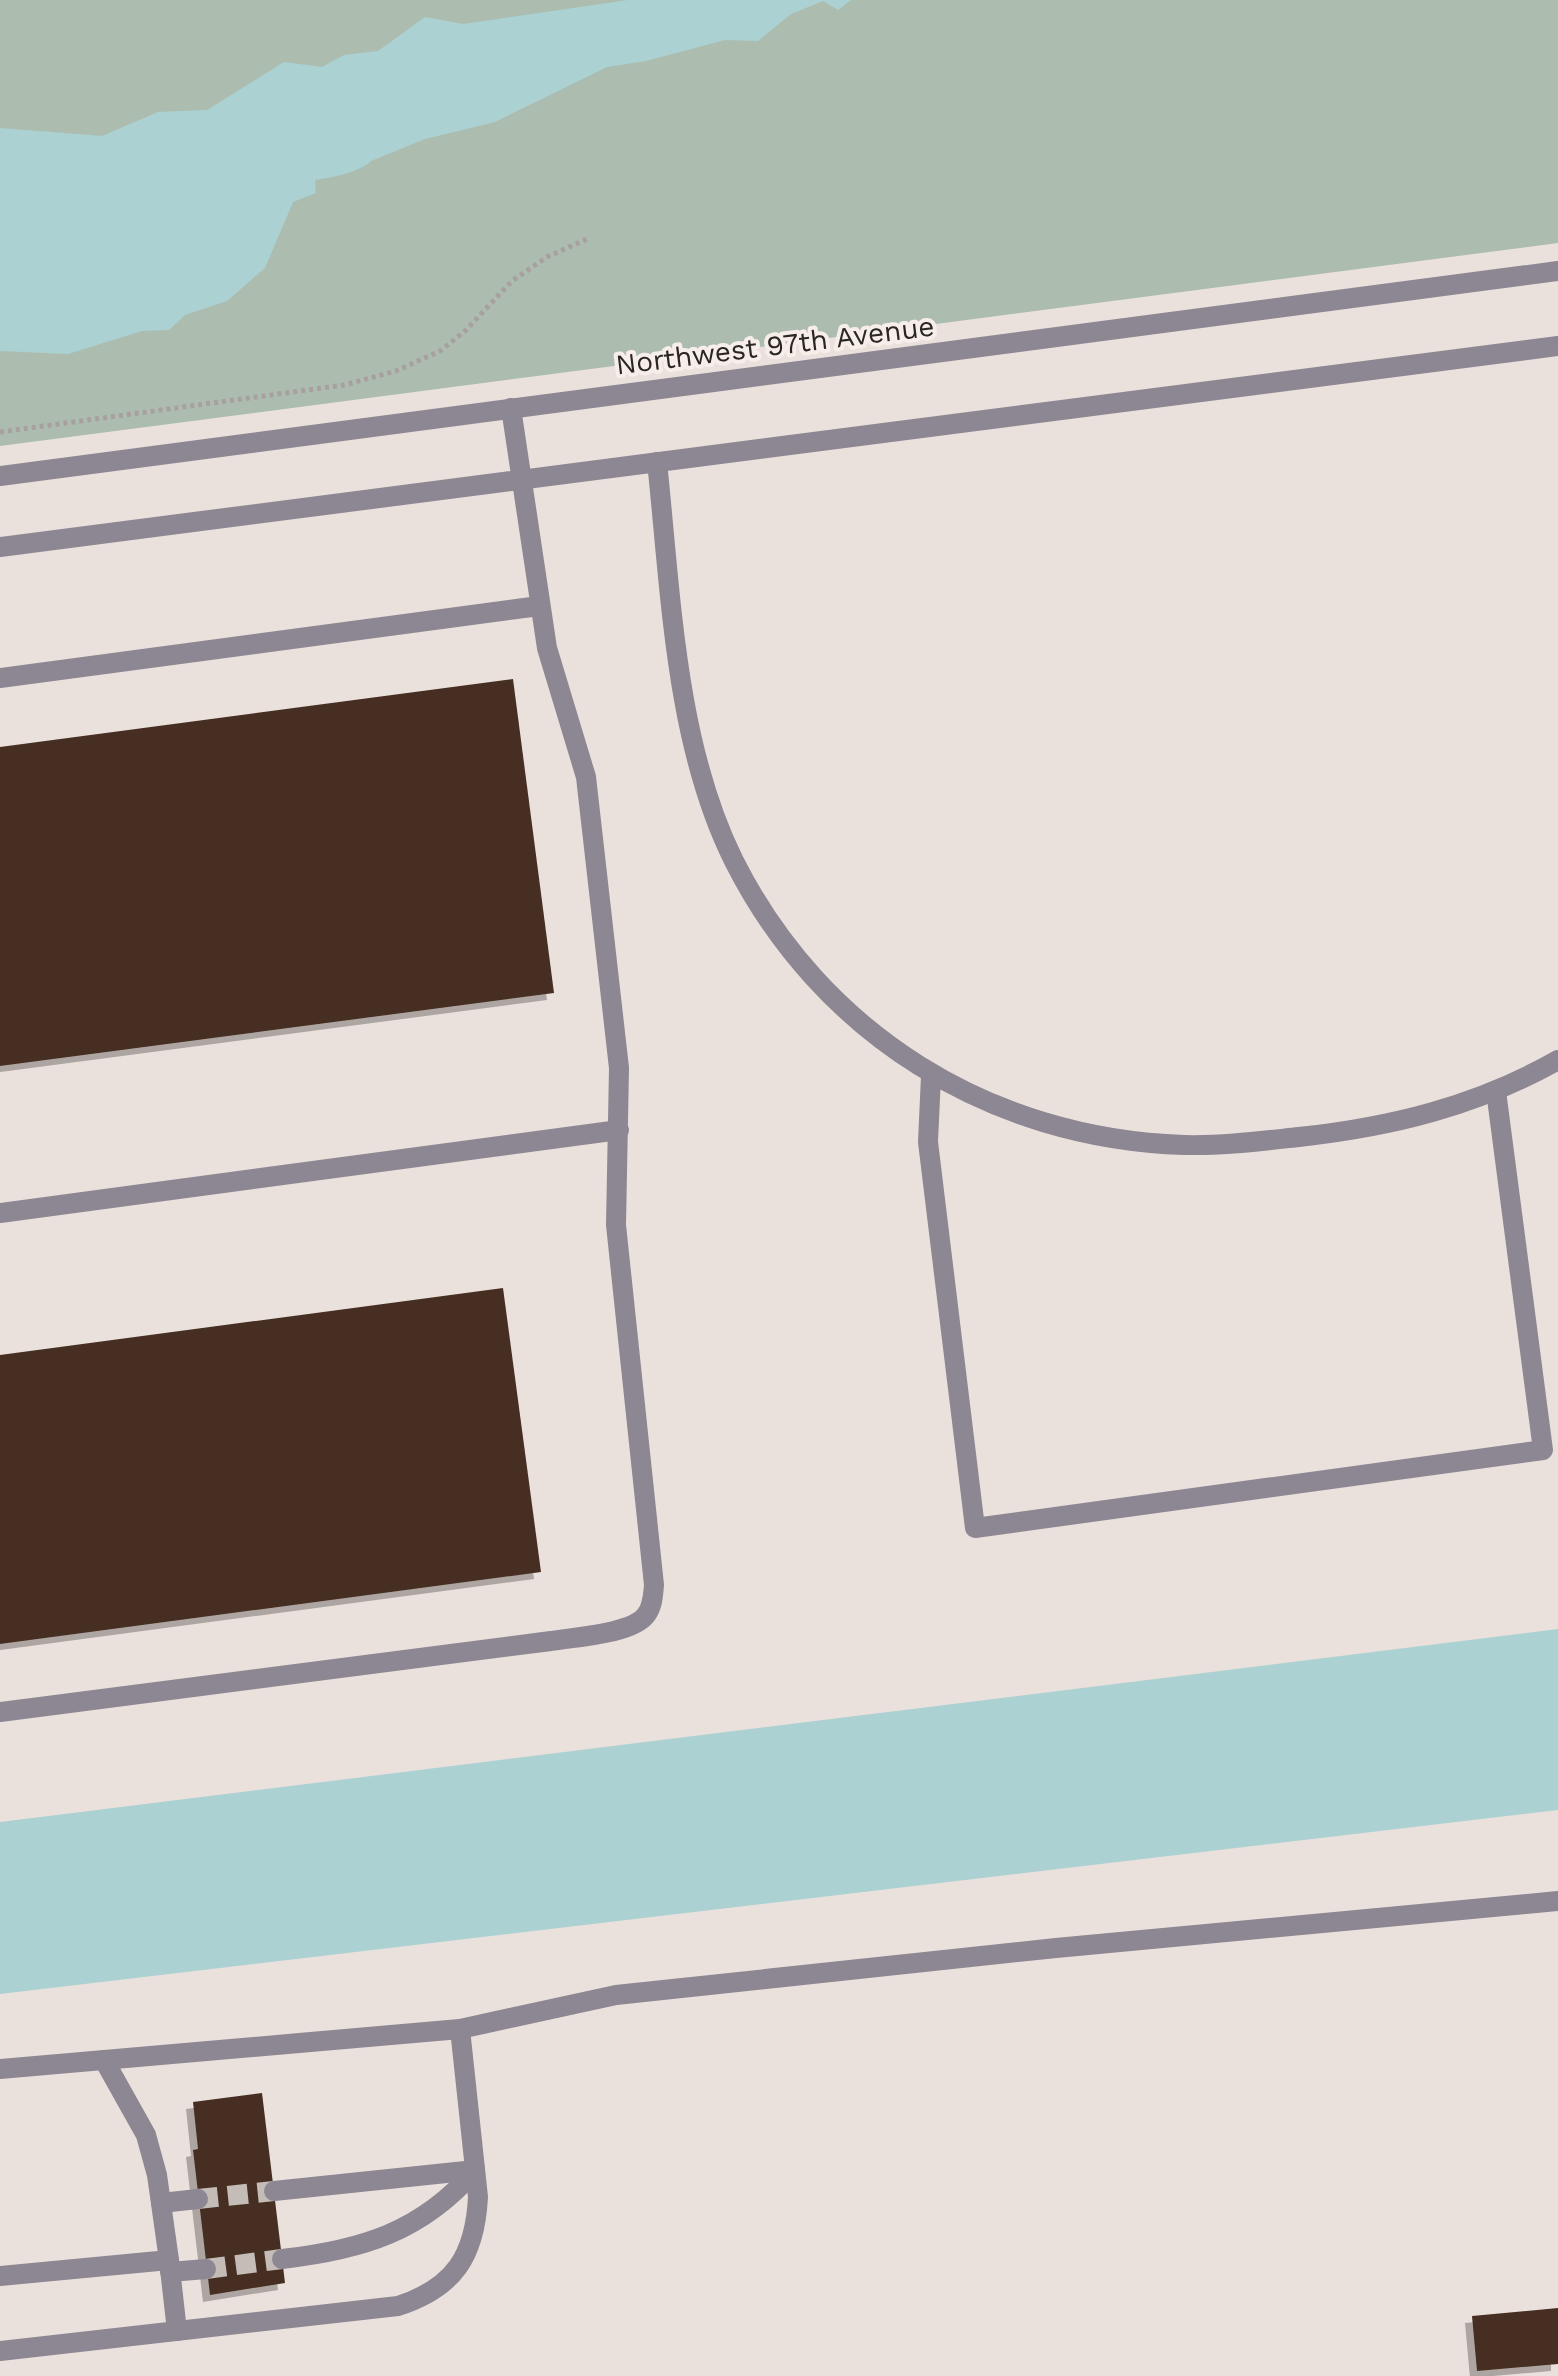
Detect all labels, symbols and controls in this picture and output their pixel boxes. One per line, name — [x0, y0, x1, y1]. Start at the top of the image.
street label: Northwest 97th Avenue — [614, 310, 936, 381]

